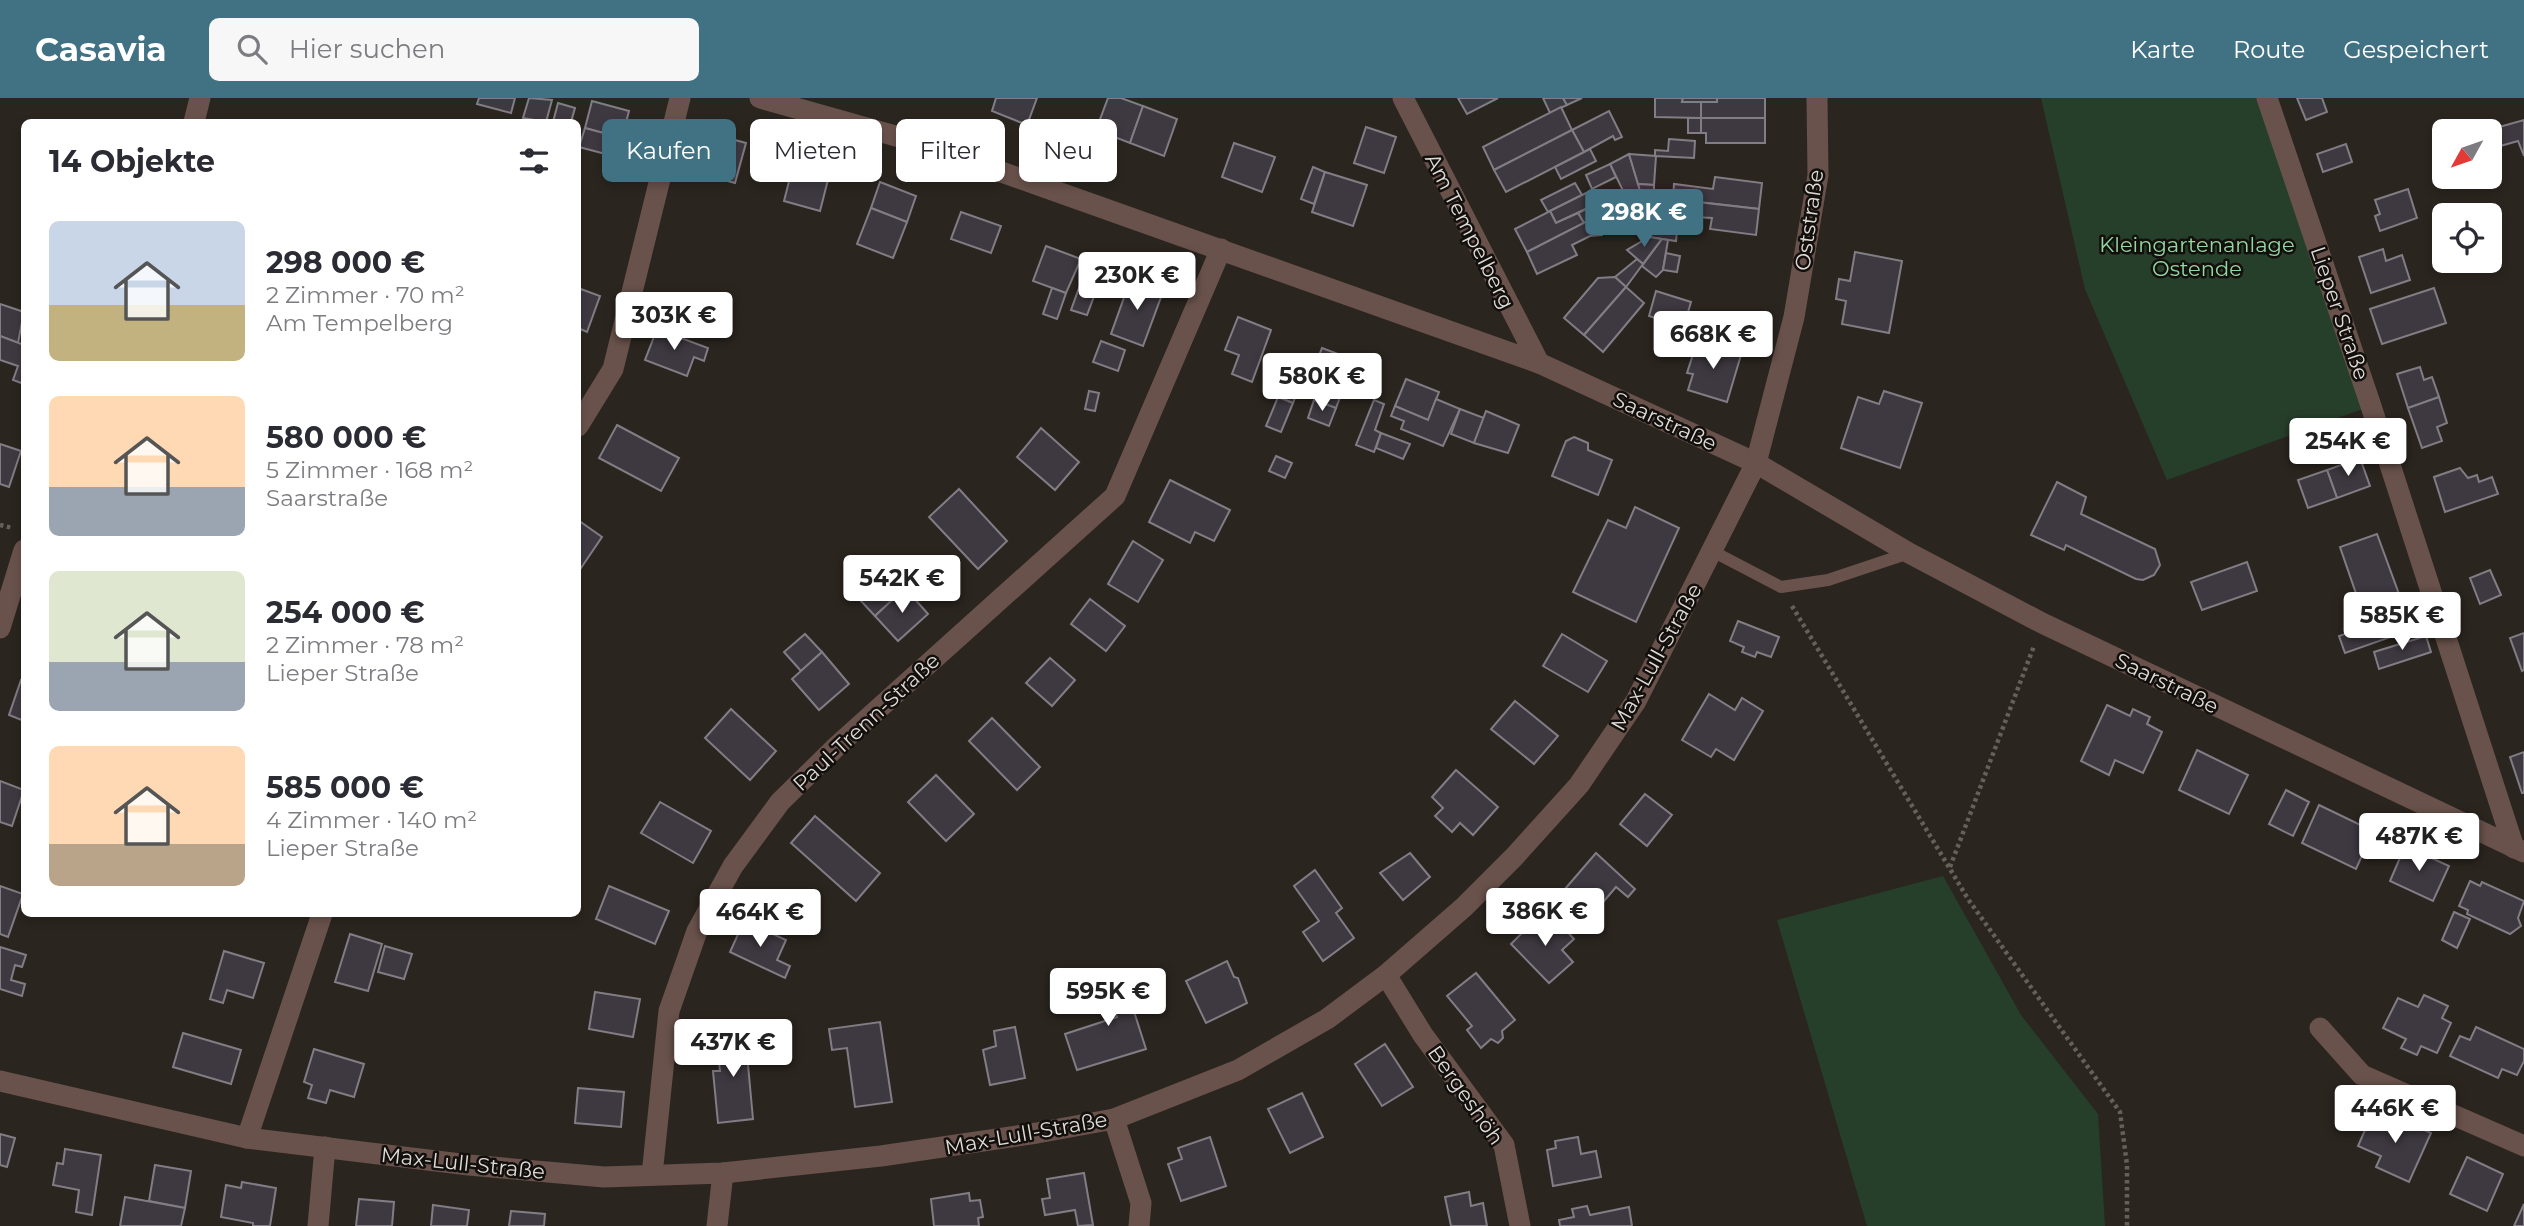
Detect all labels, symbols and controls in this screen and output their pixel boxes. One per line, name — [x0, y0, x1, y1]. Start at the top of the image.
search box — [209, 18, 699, 81]
text: Casavia — [35, 29, 167, 69]
icon: search — [233, 30, 271, 68]
text: Hier suchen — [289, 33, 445, 65]
text: Karte — [2130, 35, 2195, 64]
text: Route — [2233, 35, 2305, 64]
text: Gespeichert — [2343, 35, 2489, 64]
chip: Kaufen — [602, 119, 736, 182]
chip: Mieten — [750, 119, 882, 182]
chip: Filter — [896, 119, 1005, 182]
chip: Neu — [1019, 119, 1117, 182]
north arrow — [2432, 119, 2502, 189]
map controls — [2432, 119, 2502, 273]
icon: filters — [515, 142, 553, 180]
text: 14 Objekte — [49, 143, 215, 180]
street label: Am Tempelberg — [1420, 149, 1520, 313]
street label: Oststraße — [1790, 168, 1828, 272]
pin: 298K € — [1587, 190, 1701, 249]
text: 298K € — [1601, 198, 1687, 226]
button: locate — [2432, 203, 2502, 273]
park label: Kleingartenanlage Ostende — [2099, 232, 2295, 281]
street label: Lieper Straße — [2305, 243, 2375, 383]
text: 298 000 € — [266, 244, 425, 281]
icon: home — [105, 249, 189, 333]
pin: 230K € — [1080, 252, 1194, 312]
text: 230K € — [1095, 261, 1180, 289]
text: 2 Zimmer · 70 m² — [266, 281, 465, 309]
pin: 303K € — [617, 292, 731, 352]
text: 303K € — [632, 301, 716, 329]
text: Am Tempelberg — [266, 309, 453, 337]
pin: 668K € — [1656, 312, 1770, 371]
text: 668K € — [1670, 320, 1756, 348]
pin: 580K € — [1265, 354, 1379, 413]
text: 580K € — [1279, 362, 1365, 390]
street label: Saarstraße — [1609, 386, 1721, 456]
pin: 254K € — [2291, 418, 2405, 478]
text: 580 000 € — [266, 419, 426, 456]
icon: home — [105, 424, 189, 508]
text: 254K € — [2305, 427, 2391, 455]
text: 5 Zimmer · 168 m² — [266, 456, 473, 484]
text: Saarstraße — [266, 484, 388, 512]
pin: 542K € — [845, 556, 959, 615]
text: 542K € — [859, 564, 945, 592]
street label: Max-Lull-Straße — [1605, 579, 1707, 735]
pin: 585K € — [2345, 592, 2459, 652]
text: 254 000 € — [266, 594, 425, 631]
icon: home — [105, 599, 189, 683]
text: 585K € — [2360, 601, 2444, 629]
text: 2 Zimmer · 78 m² — [266, 631, 464, 659]
street label: Saarstraße — [2111, 647, 2223, 719]
street label: Paul-Trenn-Straße — [788, 648, 944, 796]
text: Lieper Straße — [266, 659, 419, 687]
text: 585 000 € — [266, 769, 424, 806]
icon: home — [105, 774, 189, 858]
text: 4 Zimmer · 140 m² — [266, 806, 477, 834]
pin: 487K € — [2362, 814, 2476, 873]
text: 487K € — [2375, 822, 2463, 850]
text: Lieper Straße — [266, 834, 419, 862]
pin: 386K € — [1488, 888, 1602, 948]
pin: 464K € — [703, 890, 817, 949]
text: 386K € — [1502, 897, 1588, 925]
text: 464K € — [716, 898, 804, 926]
pin: 595K € — [1051, 968, 1165, 1028]
text: 595K € — [1066, 977, 1150, 1005]
pin: 437K € — [676, 1020, 790, 1079]
text: 437K € — [690, 1028, 776, 1056]
street label: Bergeshöh — [1423, 1040, 1509, 1150]
pin: 446K € — [2338, 1086, 2452, 1145]
text: 446K € — [2351, 1094, 2439, 1122]
street label: Max-Lull-Straße — [943, 1106, 1109, 1160]
street label: Max-Lull-Straße — [380, 1142, 546, 1184]

